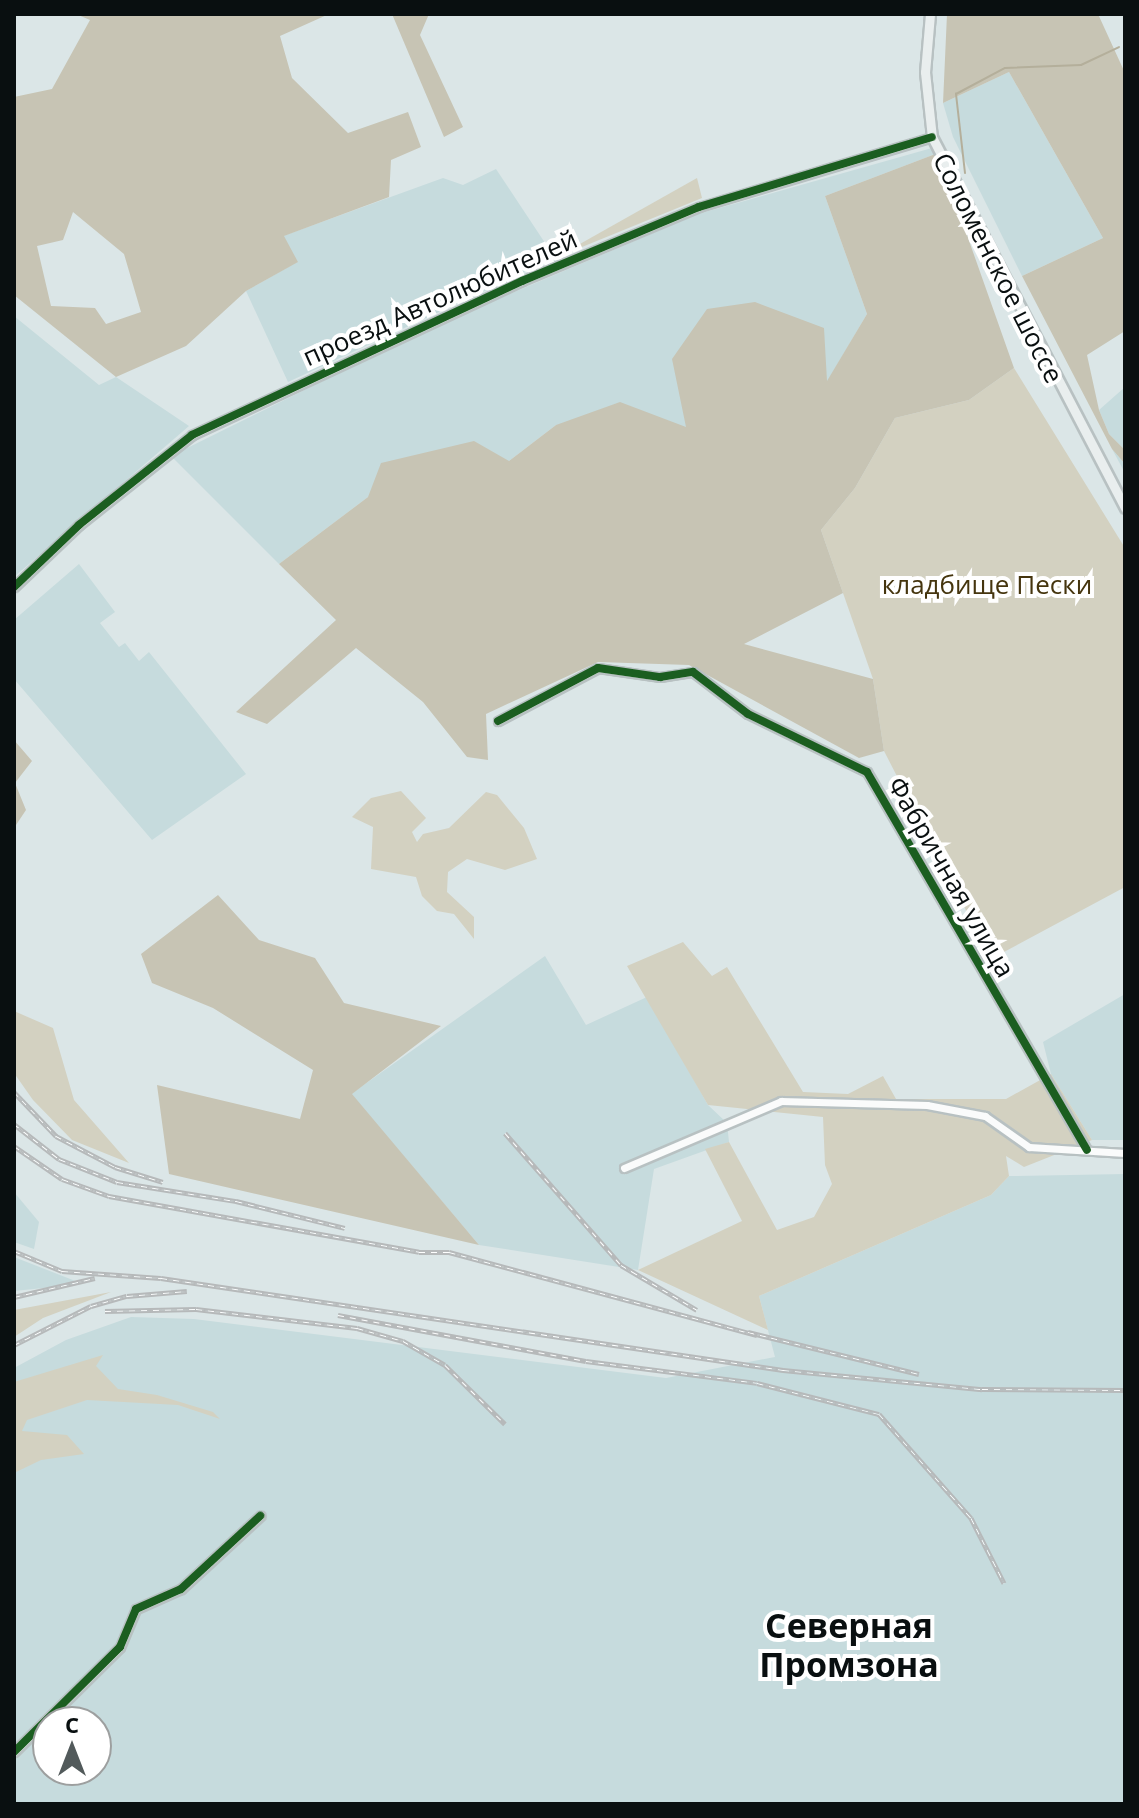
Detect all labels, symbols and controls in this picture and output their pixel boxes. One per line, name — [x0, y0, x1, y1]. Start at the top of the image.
street label: Соломенское шоссе — [926, 148, 1070, 388]
street label: проезд Автолюбителей — [298, 223, 582, 373]
park label: кладбище Пески — [882, 569, 1092, 601]
street label: Фабричная улица — [881, 771, 1021, 983]
district label: Северная Промзона — [759, 1605, 939, 1684]
north arrow — [32, 1706, 112, 1786]
text: С — [65, 1709, 79, 1739]

